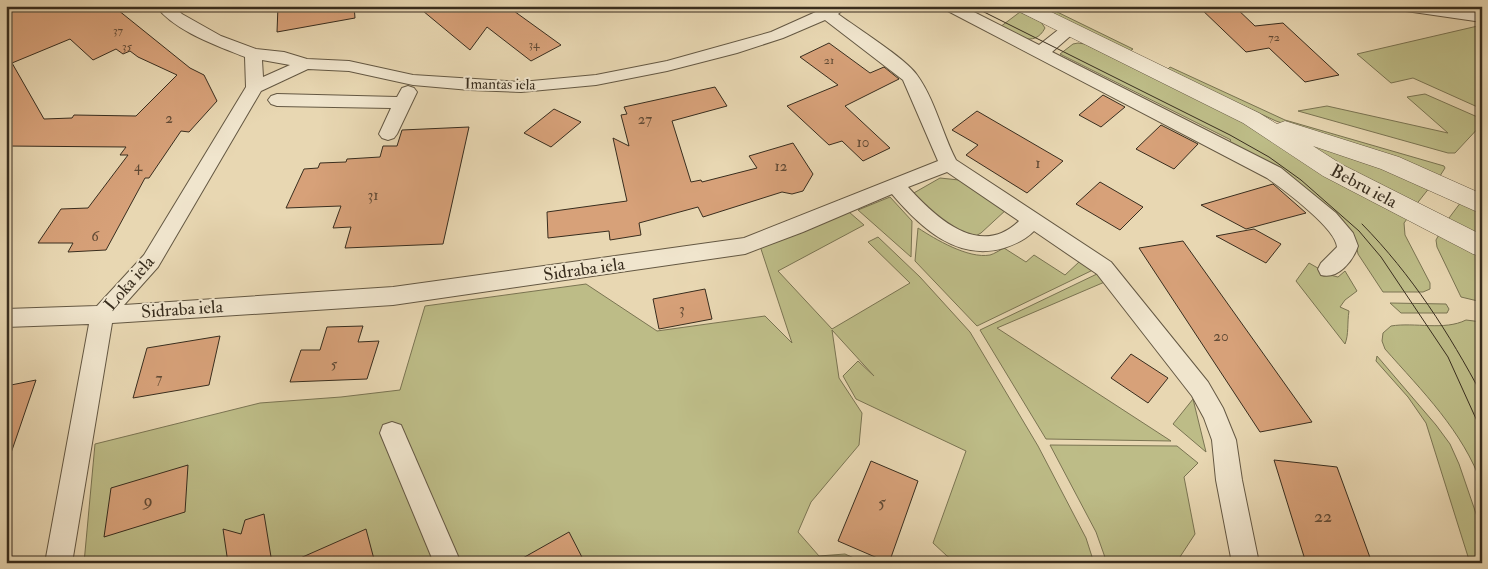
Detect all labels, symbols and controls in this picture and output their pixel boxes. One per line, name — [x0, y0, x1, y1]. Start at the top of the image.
house number: 37 — [113, 23, 124, 38]
house number: 72 — [1268, 30, 1280, 45]
house number: 34 — [528, 37, 540, 52]
house number: 35 — [122, 39, 133, 54]
house number: 21 — [824, 53, 834, 68]
street label: Imantas iela — [464, 74, 537, 95]
house number: 2 — [165, 109, 173, 128]
house number: 27 — [638, 110, 652, 129]
house number: 10 — [857, 133, 869, 152]
house number: 1 — [1035, 154, 1041, 173]
house number: 4 — [134, 157, 143, 176]
house number: 12 — [775, 157, 788, 176]
street label: Bebru iela — [1327, 159, 1402, 214]
house number: 31 — [367, 186, 379, 205]
house number: 6 — [91, 227, 100, 246]
street label: Loka iela — [99, 251, 160, 316]
street label: Sidraba iela — [542, 252, 627, 287]
street label: Sidraba iela — [140, 295, 224, 324]
house number: 3 — [679, 300, 685, 319]
house number: 20 — [1213, 327, 1229, 346]
house number: 5 — [331, 355, 338, 374]
house number: 7 — [156, 369, 163, 388]
house number: 9 — [141, 489, 153, 512]
house number: 5 — [878, 491, 886, 514]
house number: 22 — [1314, 505, 1332, 528]

